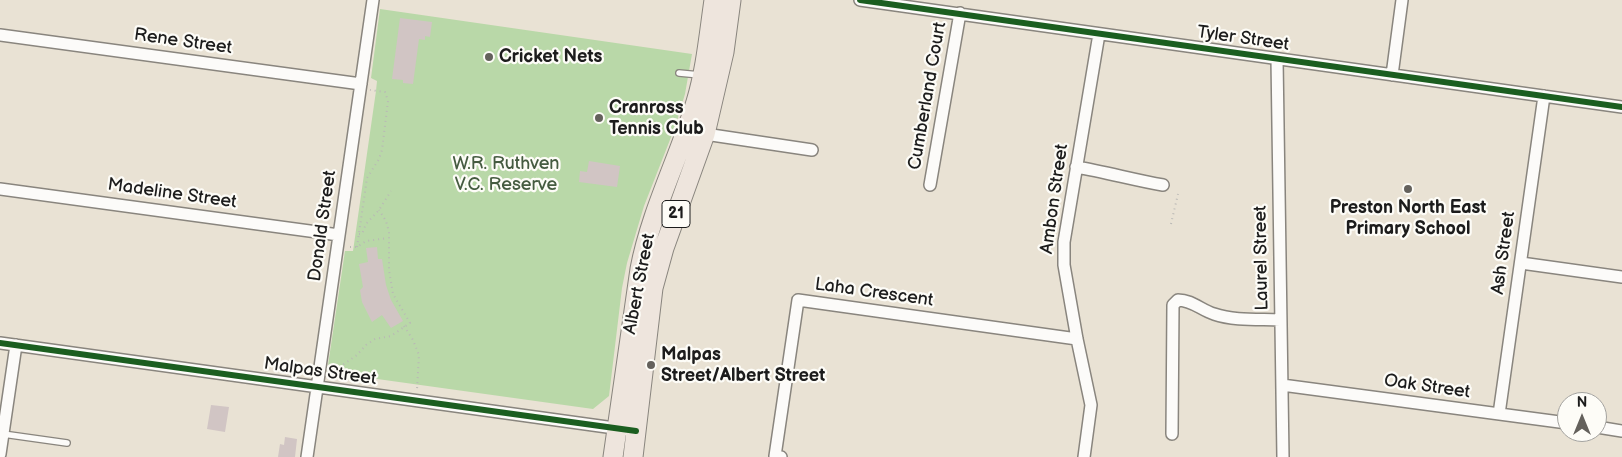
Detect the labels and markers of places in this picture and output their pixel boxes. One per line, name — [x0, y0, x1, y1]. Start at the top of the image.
place label: Cricket Nets — [499, 46, 602, 68]
marker: Cricket Nets — [483, 51, 495, 63]
place label: Cranross Tennis Club — [609, 97, 704, 140]
marker: Cranross Tennis Club — [593, 112, 605, 124]
marker: Preston North East Primary School — [1402, 183, 1414, 195]
place label: Preston North East Primary School — [1330, 197, 1486, 240]
place label: Malpas Street/Albert Street — [661, 344, 825, 386]
marker: Malpas Street/Albert Street — [645, 359, 657, 371]

